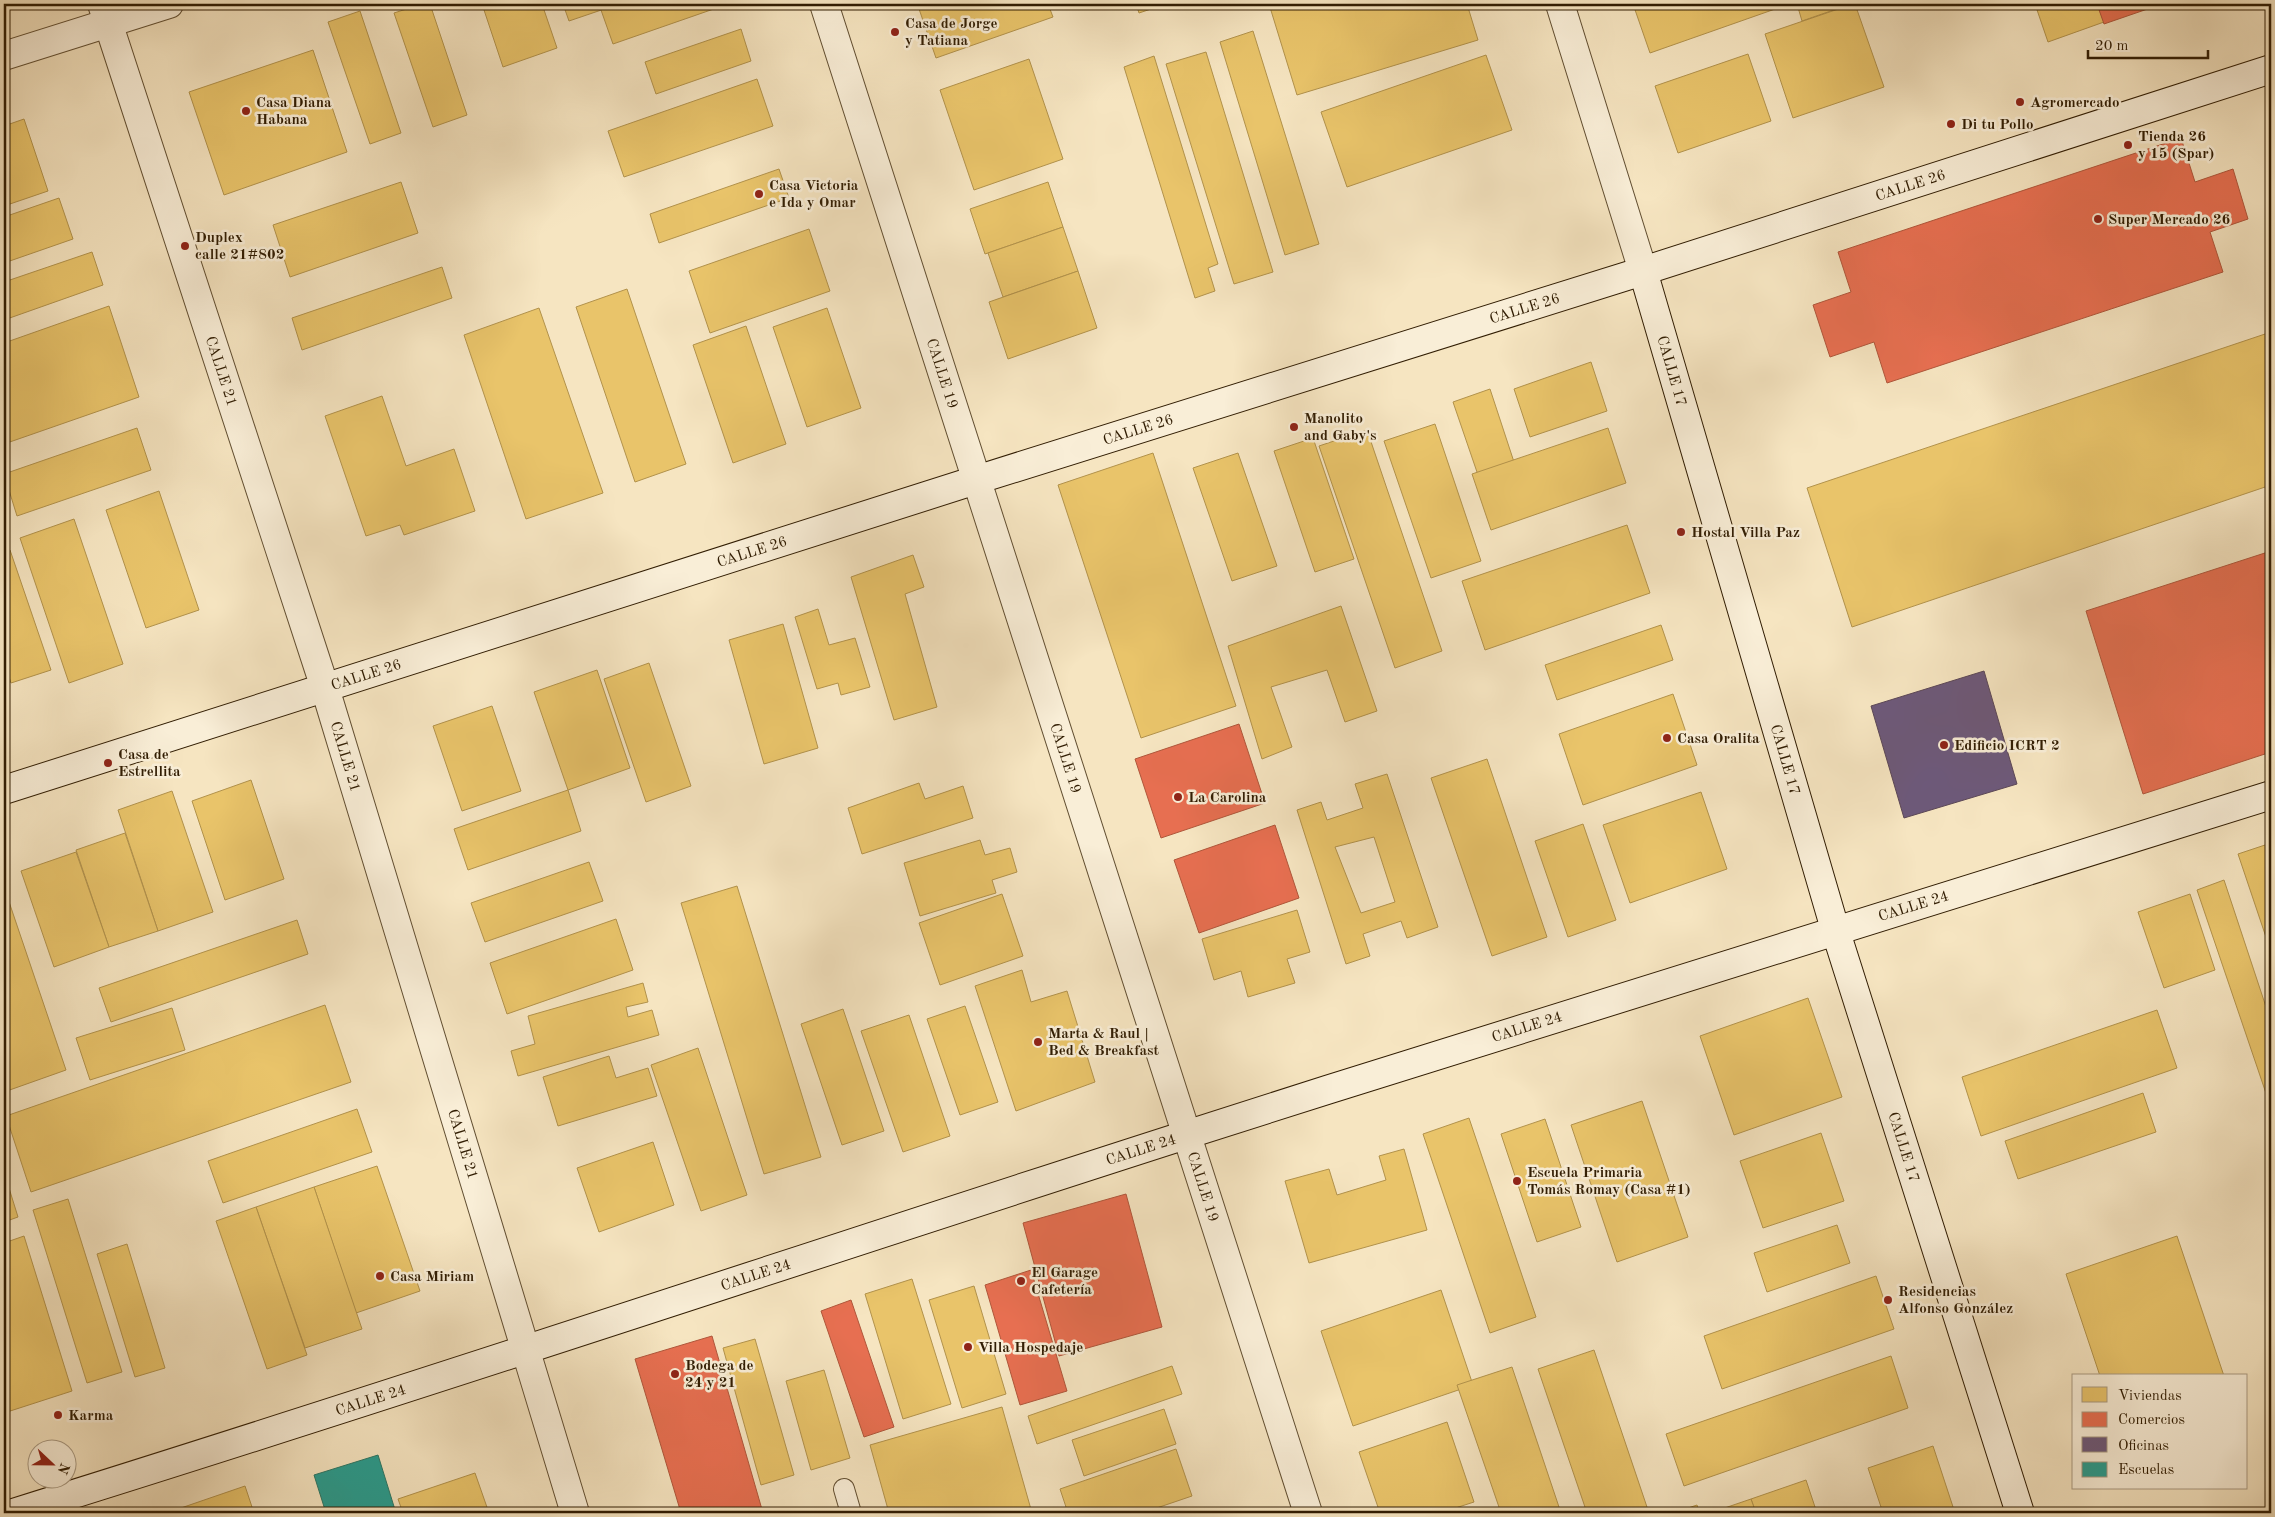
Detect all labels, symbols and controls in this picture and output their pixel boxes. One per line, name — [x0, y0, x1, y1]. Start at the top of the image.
place label: Casa de Jorge y Tatiana — [905, 17, 998, 49]
marker: Casa de Jorge y Tatiana — [889, 26, 901, 38]
scale bar — [2088, 28, 2208, 60]
text: 20 m — [2095, 39, 2129, 54]
place label: Casa Diana Habana — [256, 96, 332, 128]
marker: Agromercado — [2014, 96, 2026, 108]
place label: Agromercado — [2030, 96, 2120, 111]
marker: Casa Diana Habana — [240, 105, 252, 117]
marker: Di tu Pollo — [1945, 118, 1957, 130]
place label: Di tu Pollo — [1961, 118, 2033, 133]
place label: Tienda 26 y 15 (Spar) — [2138, 130, 2214, 162]
marker: Tienda 26 y 15 (Spar) — [2122, 139, 2134, 151]
street label: CALLE 26 — [1874, 168, 1948, 205]
place label: Casa Victoria e Ida y Omar — [769, 179, 859, 211]
marker: Casa Victoria e Ida y Omar — [753, 188, 765, 200]
marker: Super Mercado 26 — [2092, 213, 2104, 225]
place label: Super Mercado 26 — [2108, 213, 2231, 228]
place label: Duplex calle 21#802 — [195, 231, 284, 263]
marker: Duplex calle 21#802 — [179, 240, 191, 252]
street label: CALLE 26 — [1488, 292, 1562, 328]
street label: CALLE 17 — [1653, 334, 1688, 408]
street label: CALLE 21 — [202, 335, 239, 408]
street label: CALLE 19 — [923, 337, 959, 411]
place label: Manolito and Gaby's — [1304, 412, 1376, 444]
street label: CALLE 26 — [1101, 413, 1175, 449]
marker: Manolito and Gaby's — [1288, 421, 1300, 433]
marker: Hostal Villa Paz — [1675, 526, 1687, 538]
place label: Hostal Villa Paz — [1691, 526, 1800, 541]
street label: CALLE 26 — [715, 535, 789, 571]
street label: CALLE 26 — [330, 658, 403, 694]
street label: CALLE 21 — [327, 720, 362, 794]
street label: CALLE 19 — [1046, 722, 1083, 796]
street label: CALLE 17 — [1767, 723, 1802, 797]
marker: Casa Oralita — [1661, 732, 1673, 744]
place label: Casa Oralita — [1677, 732, 1760, 747]
marker: Edificio ICRT 2 — [1938, 739, 1950, 751]
place label: Edificio ICRT 2 — [1954, 739, 2060, 754]
place label: Casa de Estrellita — [118, 748, 181, 780]
marker: Casa de Estrellita — [102, 757, 114, 769]
marker: La Carolina — [1172, 791, 1184, 803]
place label: La Carolina — [1188, 791, 1267, 806]
street label: CALLE 24 — [1877, 889, 1951, 925]
street label: CALLE 24 — [1490, 1010, 1564, 1046]
place label: Marta & Raul | Bed & Breakfast — [1048, 1027, 1160, 1059]
marker: Marta & Raul | Bed & Breakfast — [1032, 1036, 1044, 1048]
street label: CALLE 21 — [444, 1107, 480, 1182]
street label: CALLE 17 — [1884, 1110, 1921, 1184]
street label: CALLE 24 — [1104, 1133, 1178, 1169]
street label: CALLE 19 — [1184, 1150, 1220, 1224]
place label: Escuela Primaria Tomás Romay (Casa #1) — [1527, 1166, 1691, 1198]
marker: Escuela Primaria Tomás Romay (Casa #1) — [1511, 1175, 1523, 1187]
street label: CALLE 24 — [719, 1258, 793, 1294]
place label: El Garage Cafetería — [1031, 1266, 1098, 1298]
marker: Casa Miriam — [374, 1270, 386, 1282]
place label: Casa Miriam — [390, 1270, 474, 1285]
marker: El Garage Cafetería — [1015, 1275, 1027, 1287]
place label: Residencias Alfonso González — [1898, 1285, 2013, 1317]
marker: Residencias Alfonso González — [1882, 1294, 1894, 1306]
marker: Villa Hospedaje — [962, 1341, 974, 1353]
place label: Villa Hospedaje — [978, 1341, 1083, 1356]
place label: Bodega de 24 y 21 — [685, 1359, 754, 1391]
marker: Bodega de 24 y 21 — [669, 1368, 681, 1380]
legend — [2072, 1374, 2248, 1490]
street label: CALLE 24 — [334, 1383, 408, 1420]
text: Viviendas — [2118, 1389, 2182, 1404]
marker: Karma — [52, 1409, 64, 1421]
place label: Karma — [68, 1409, 114, 1424]
text: Comercios — [2118, 1413, 2185, 1428]
text: Oficinas — [2118, 1439, 2169, 1454]
north arrow — [28, 1440, 78, 1490]
text: N — [55, 1461, 72, 1476]
text: Escuelas — [2118, 1463, 2174, 1478]

